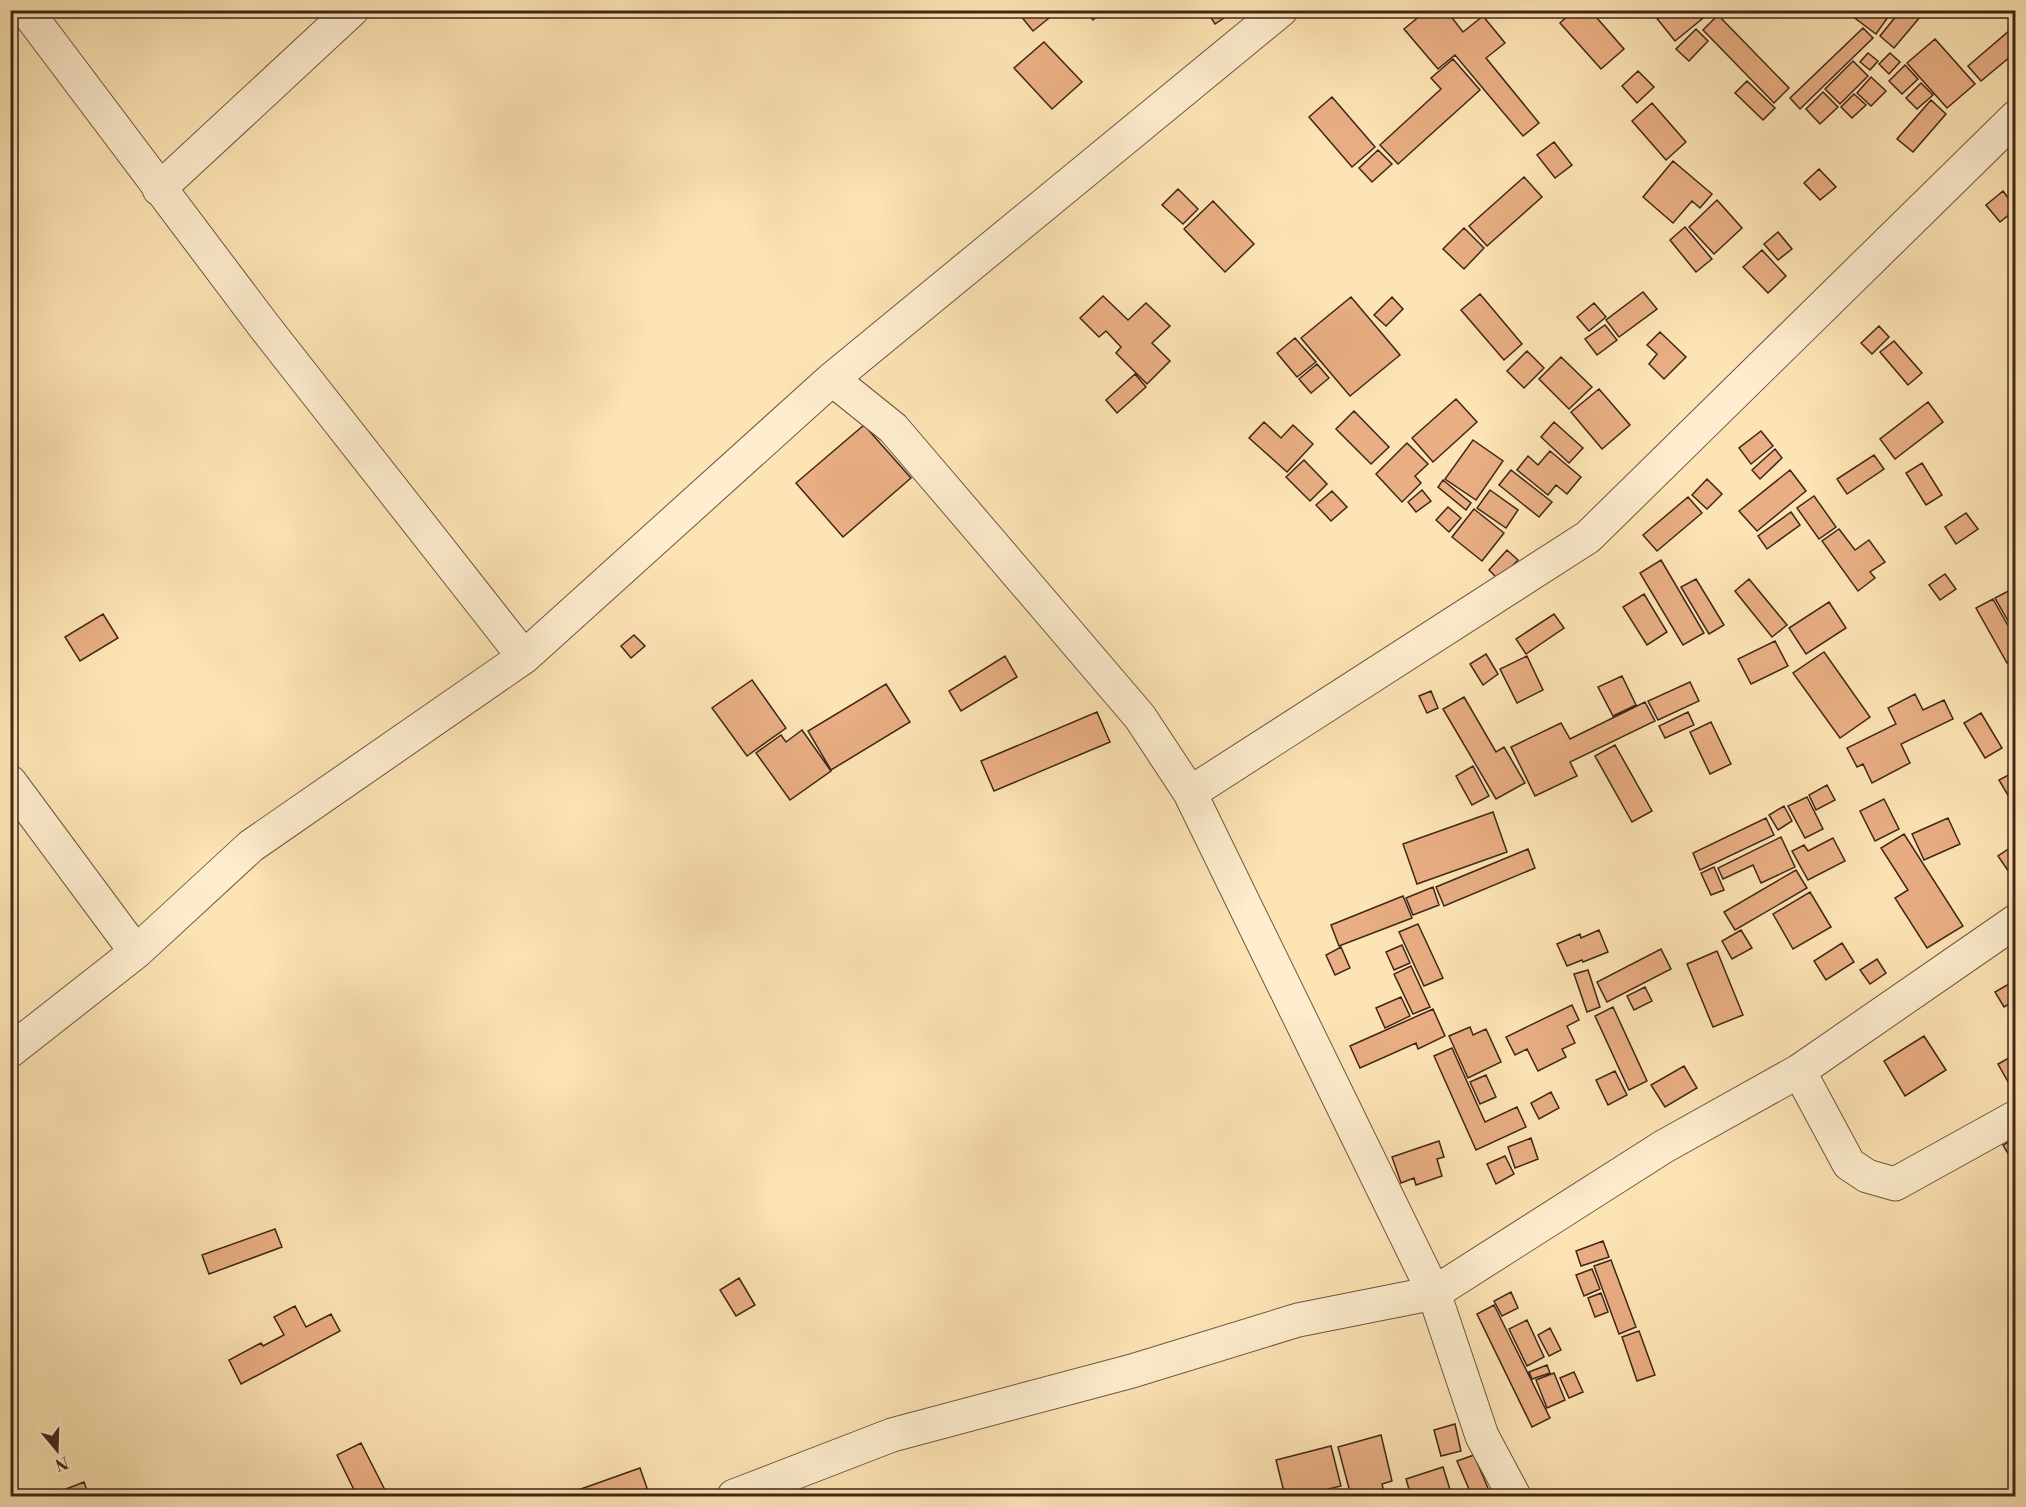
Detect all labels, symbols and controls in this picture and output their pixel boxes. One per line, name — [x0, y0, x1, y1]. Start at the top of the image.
north arrow — [27, 1420, 87, 1480]
text: N — [52, 1452, 71, 1475]

